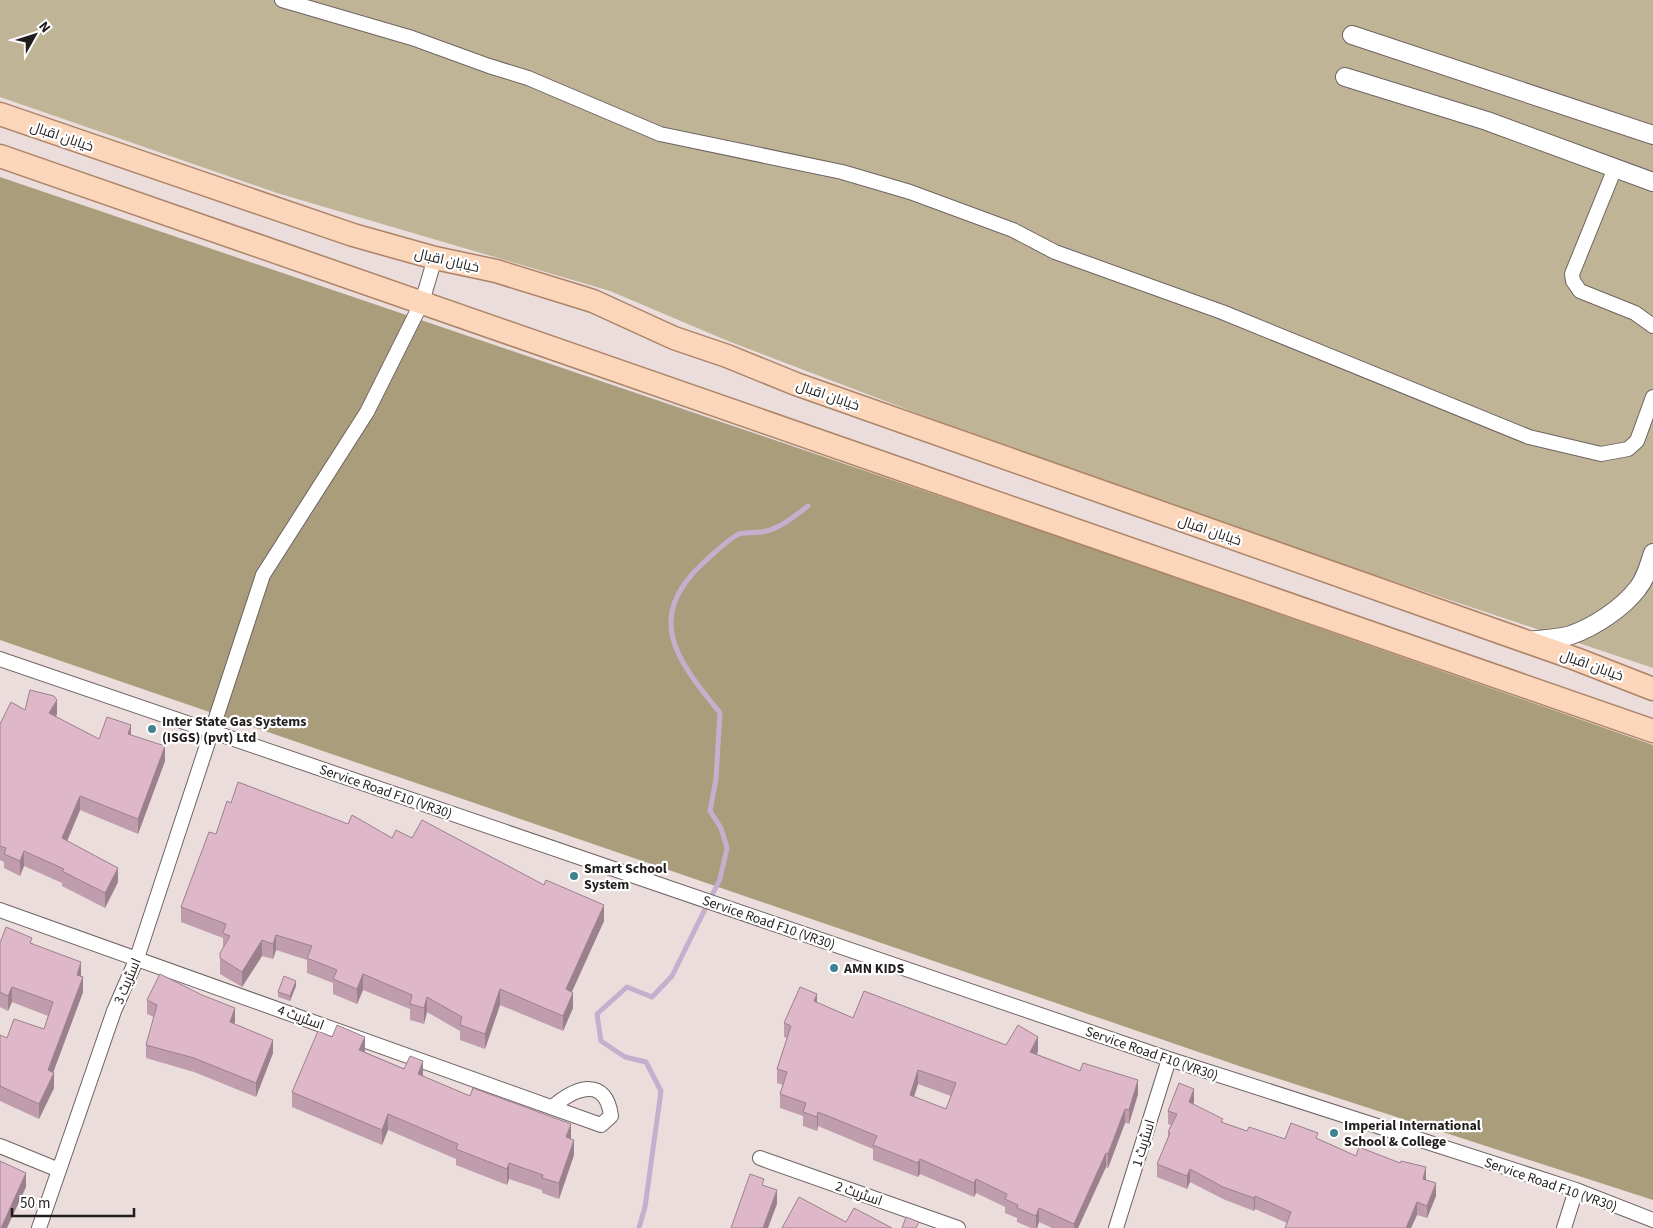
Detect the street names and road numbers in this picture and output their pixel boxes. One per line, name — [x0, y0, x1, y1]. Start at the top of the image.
street label: خیابان اقبال — [27, 117, 96, 157]
street label: خیابان اقبال — [412, 244, 481, 278]
street label: خیابان اقبال — [793, 376, 862, 416]
street label: خیابان اقبال — [1175, 511, 1244, 551]
street label: خیابان اقبال — [1557, 645, 1626, 687]
street label: Service Road F10 (VR30) — [316, 760, 455, 824]
street label: Service Road F10 (VR30) — [699, 891, 838, 955]
street label: اسٹریٹ 3 — [109, 955, 147, 1008]
street label: اسٹریٹ 4 — [274, 1000, 327, 1036]
street label: Service Road F10 (VR30) — [1082, 1022, 1221, 1086]
street label: اسٹریٹ 1 — [1127, 1117, 1161, 1169]
street label: Service Road F10 (VR30) — [1481, 1153, 1620, 1217]
street label: اسٹریٹ 2 — [832, 1177, 885, 1211]

